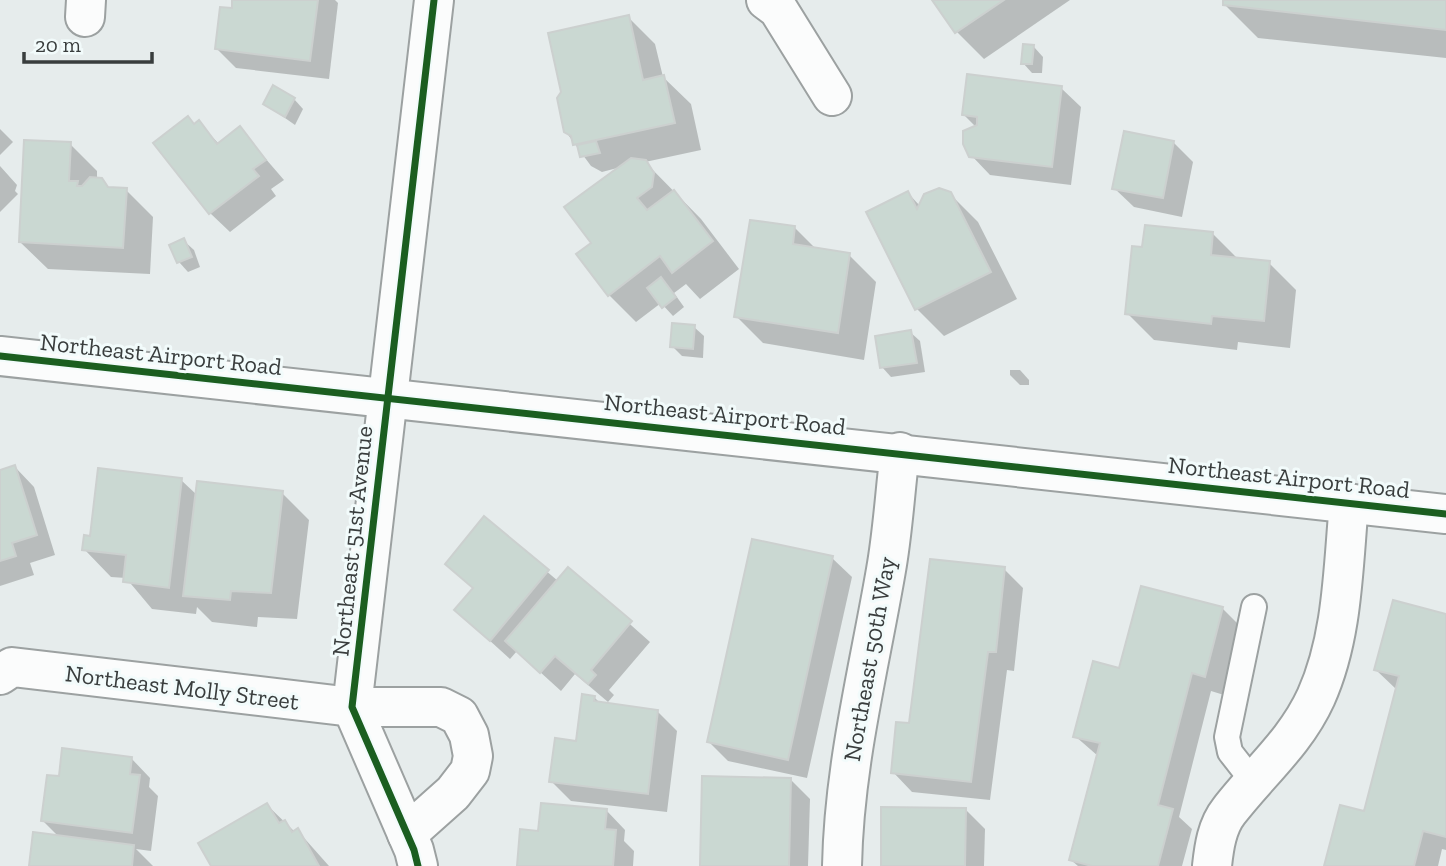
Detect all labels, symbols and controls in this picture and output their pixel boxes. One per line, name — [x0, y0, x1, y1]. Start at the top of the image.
scale bar — [24, 21, 152, 65]
text: 20 m — [35, 32, 81, 57]
street label: Northeast Airport Road — [39, 327, 283, 381]
street label: Northeast Airport Road — [603, 387, 847, 441]
street label: Northeast 51st Avenue — [325, 424, 379, 658]
street label: Northeast Airport Road — [1167, 450, 1411, 504]
street label: Northeast 50th Way — [837, 554, 901, 764]
street label: Northeast Molly Street — [63, 658, 301, 716]

